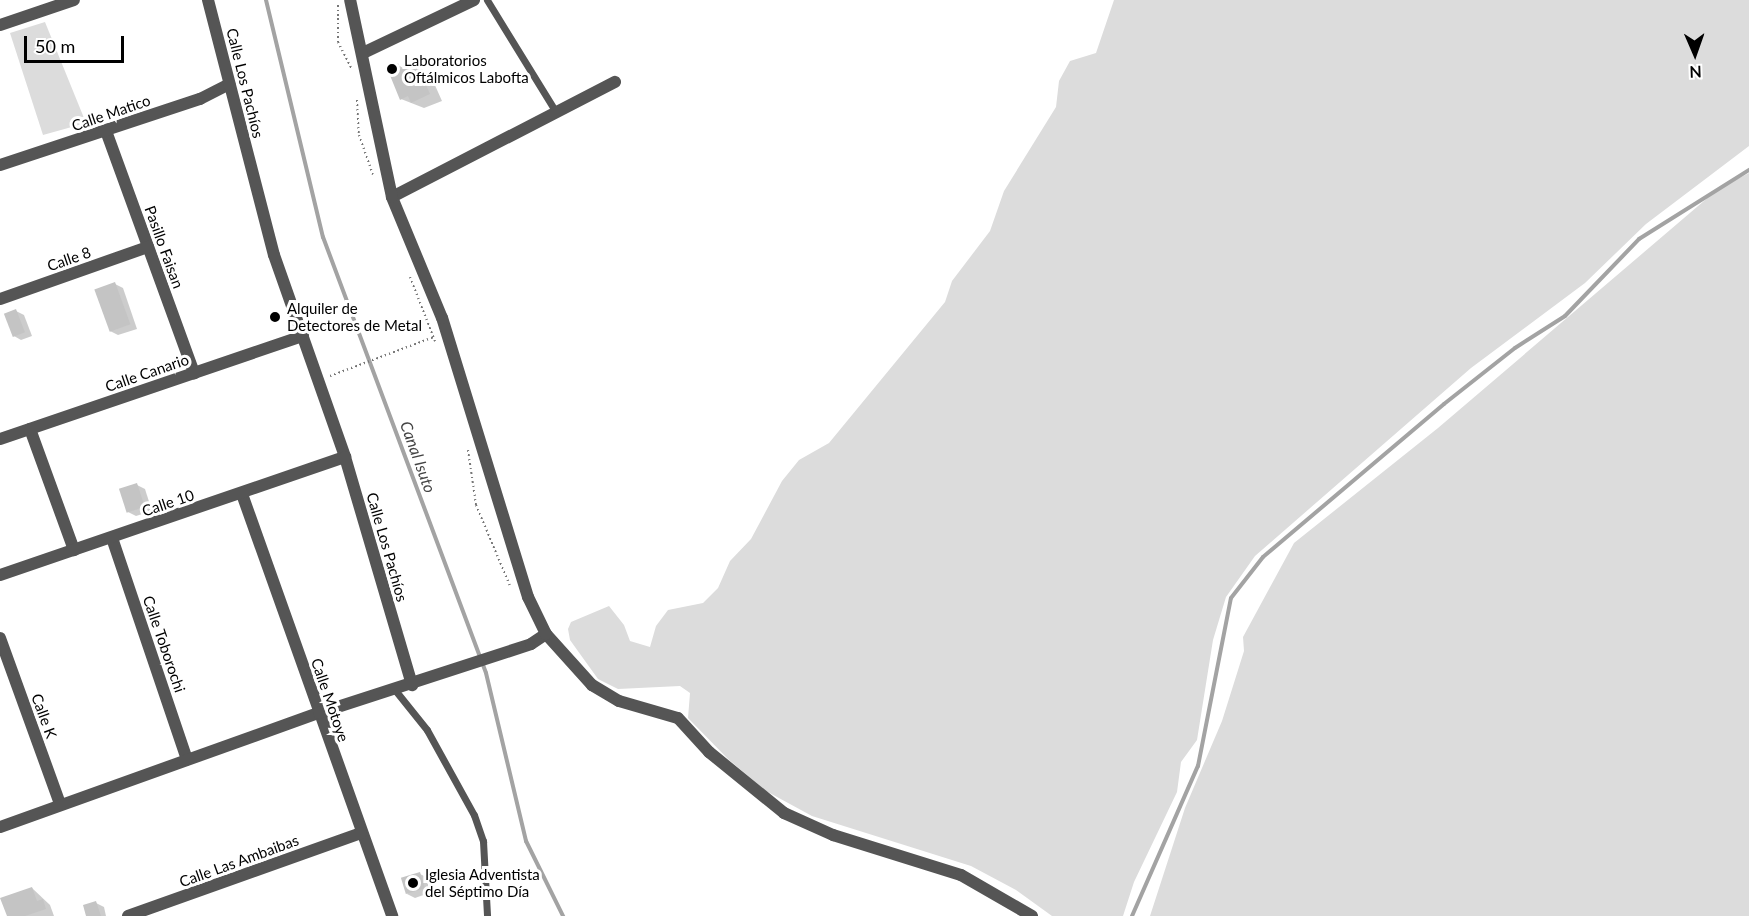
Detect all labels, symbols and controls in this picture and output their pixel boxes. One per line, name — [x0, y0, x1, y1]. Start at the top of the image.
scale bar — [27, 24, 128, 62]
north arrow — [1665, 24, 1725, 84]
street label: Calle Los Pachíos — [223, 26, 267, 140]
text: 50 m — [35, 35, 75, 57]
place label: Laboratorios Oftálmicos Labofta — [404, 51, 529, 86]
marker: Laboratorios Oftálmicos Labofta — [385, 62, 399, 76]
text: N — [1689, 63, 1702, 82]
street label: Calle Matico — [69, 91, 153, 135]
street label: Pasillo Faisan — [141, 203, 187, 291]
street label: Calle 8 — [45, 243, 93, 275]
place label: Alquiler de Detectores de Metal — [287, 299, 422, 334]
marker: Alquiler de Detectores de Metal — [268, 310, 282, 324]
street label: Calle Canario — [103, 350, 191, 396]
water label: Canal Isuto — [396, 419, 440, 495]
street label: Calle 10 — [140, 486, 196, 520]
street label: Calle Los Pachíos — [363, 490, 411, 604]
street label: Calle Toborochi — [139, 593, 189, 695]
street label: Calle Motoye — [307, 656, 353, 744]
street label: Calle K — [28, 691, 60, 741]
street label: Calle Las Ambaibas — [177, 831, 301, 891]
place label: Iglesia Adventista del Séptimo Día — [425, 865, 540, 900]
marker: Iglesia Adventista del Séptimo Día — [406, 876, 420, 890]

